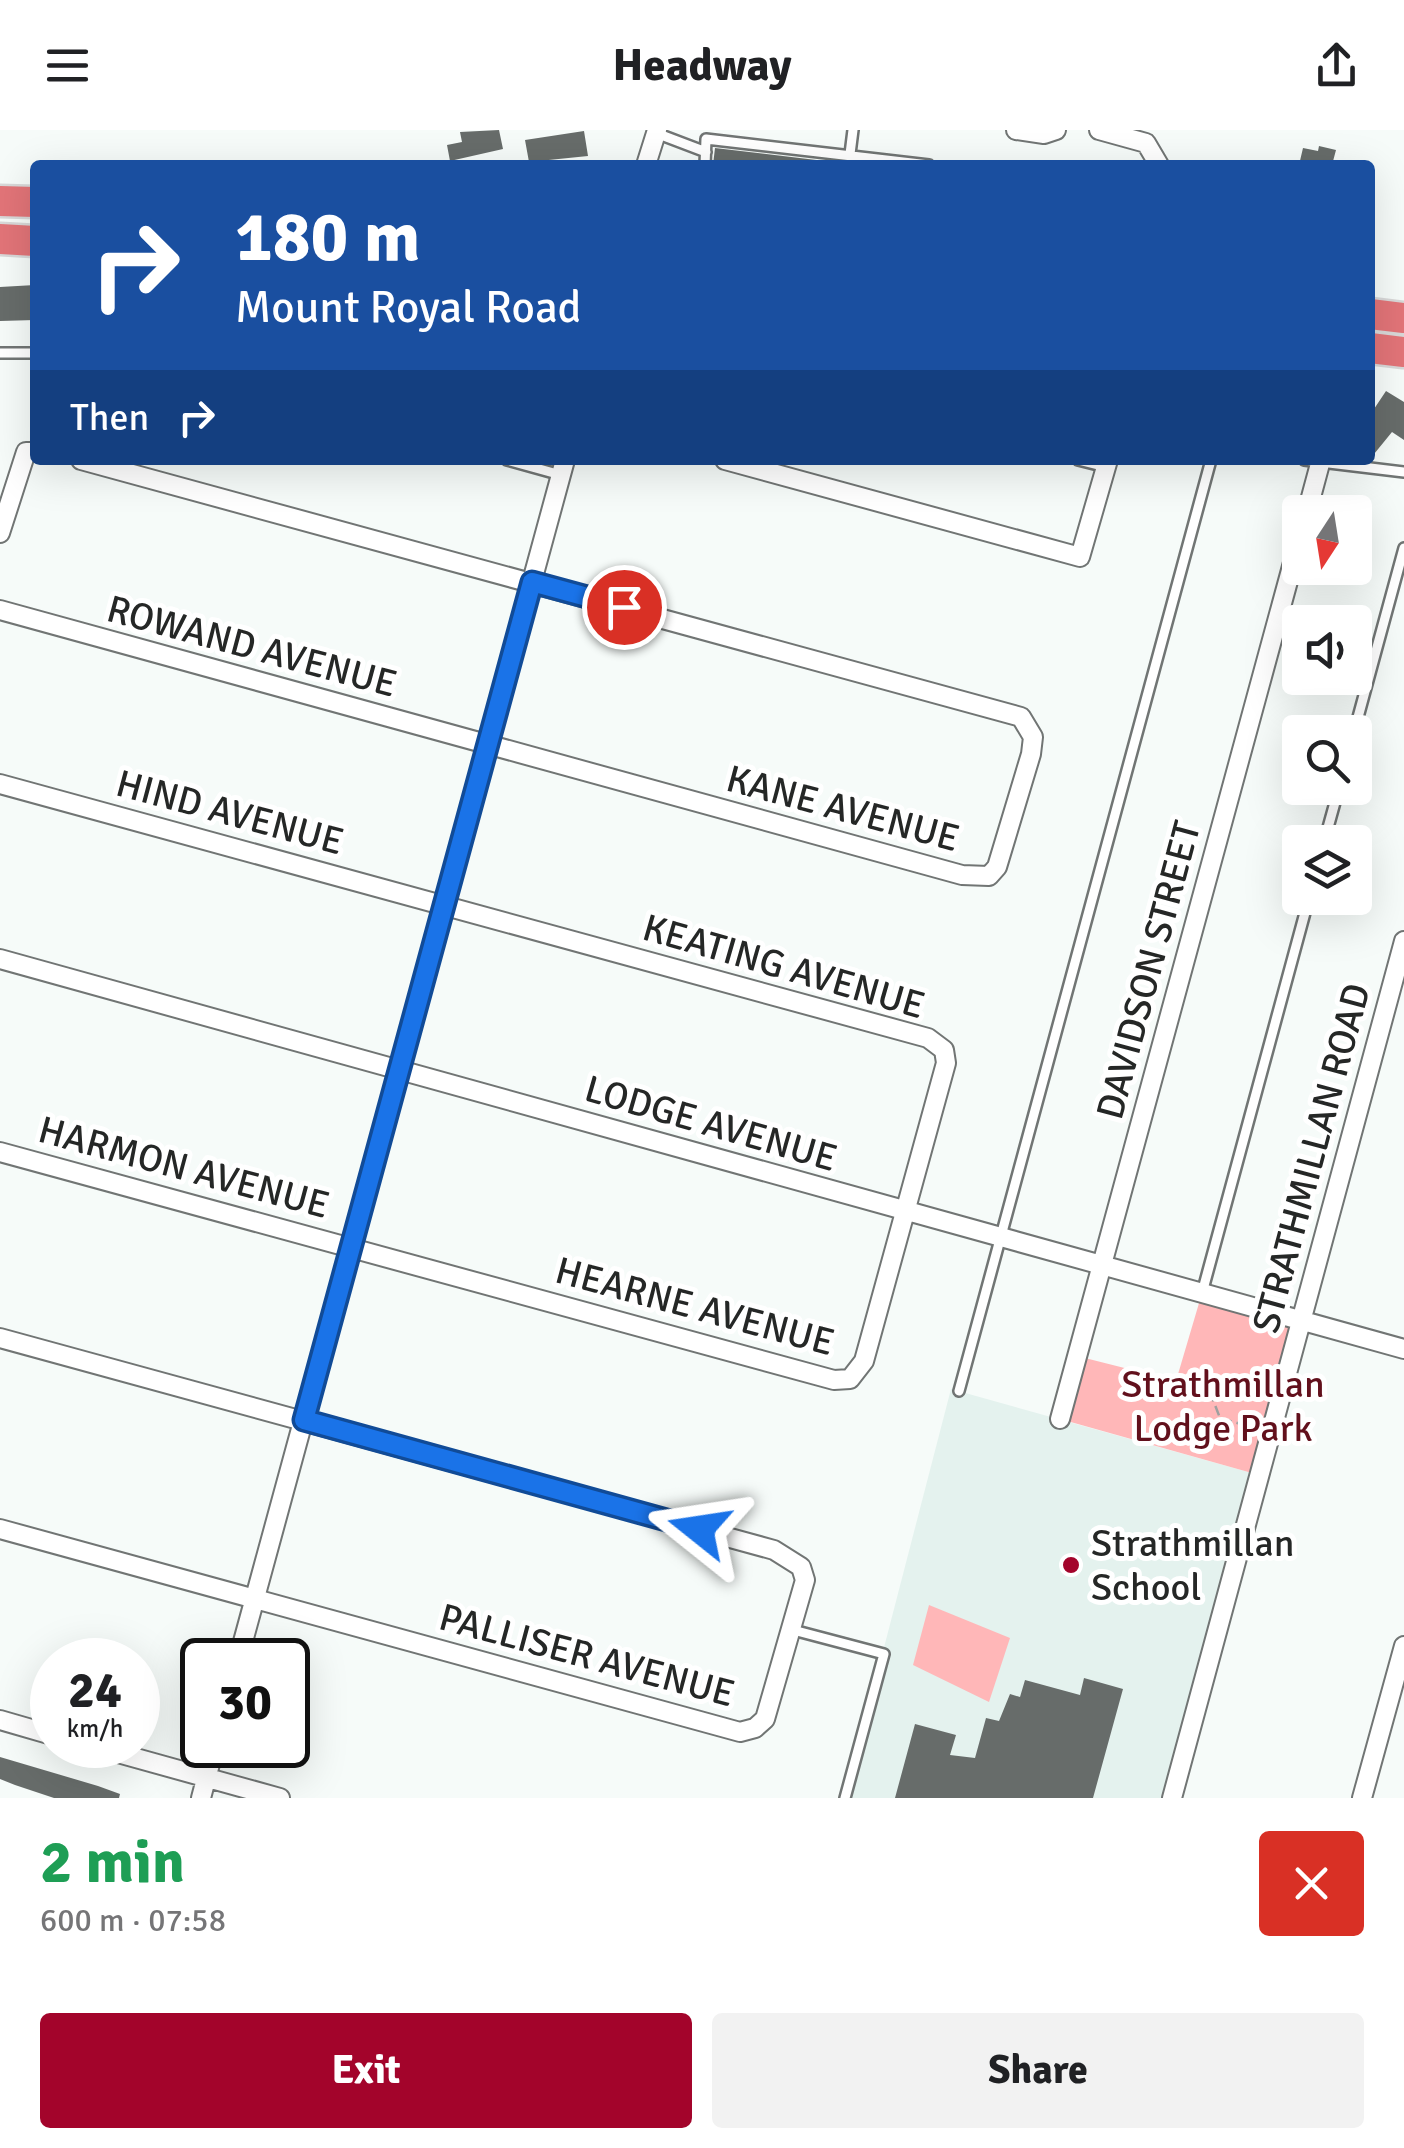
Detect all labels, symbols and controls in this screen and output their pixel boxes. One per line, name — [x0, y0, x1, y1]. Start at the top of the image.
icon: menu — [40, 38, 95, 93]
text: Headway — [612, 38, 792, 93]
icon: share — [1309, 38, 1364, 93]
text: 180 m — [235, 194, 420, 280]
icon: right — [70, 200, 200, 330]
text: Mount Royal Road — [235, 280, 581, 335]
icon: right — [169, 390, 224, 445]
text: Then — [70, 394, 149, 441]
north arrow — [1282, 495, 1372, 585]
map controls — [1282, 495, 1372, 915]
pin — [582, 565, 667, 650]
icon: arrive — [597, 580, 652, 635]
street label: ROWAND AVENUE — [102, 585, 402, 708]
button: sound — [1282, 605, 1372, 695]
button: search — [1282, 715, 1372, 805]
street label: KANE AVENUE — [721, 755, 964, 862]
street label: HIND AVENUE — [111, 760, 348, 865]
street label: DAVIDSON STREET — [1086, 816, 1211, 1124]
button: layers — [1282, 825, 1372, 915]
street label: KEATING AVENUE — [638, 904, 930, 1029]
street label: STRATHMILLAN ROAD — [1242, 978, 1381, 1338]
street label: LODGE AVENUE — [579, 1065, 842, 1182]
street label: HARMON AVENUE — [33, 1106, 334, 1229]
street label: HEARNE AVENUE — [551, 1247, 839, 1366]
park label: Strathmillan Lodge Park — [1121, 1361, 1325, 1452]
position arrow — [647, 1477, 751, 1581]
place label: Strathmillan School — [1091, 1520, 1295, 1611]
marker: Strathmillan School — [1060, 1554, 1082, 1576]
street label: PALLISER AVENUE — [434, 1593, 740, 1717]
speed limit sign: 30 — [180, 1638, 310, 1768]
text: 24 — [68, 1660, 122, 1722]
text: km/h — [67, 1713, 123, 1744]
text: 2 min — [40, 1826, 185, 1900]
button: close — [1259, 1831, 1364, 1936]
text: 600 m · 07:58 — [40, 1901, 226, 1940]
button: Exit — [40, 2013, 692, 2128]
button: Share — [712, 2013, 1364, 2128]

